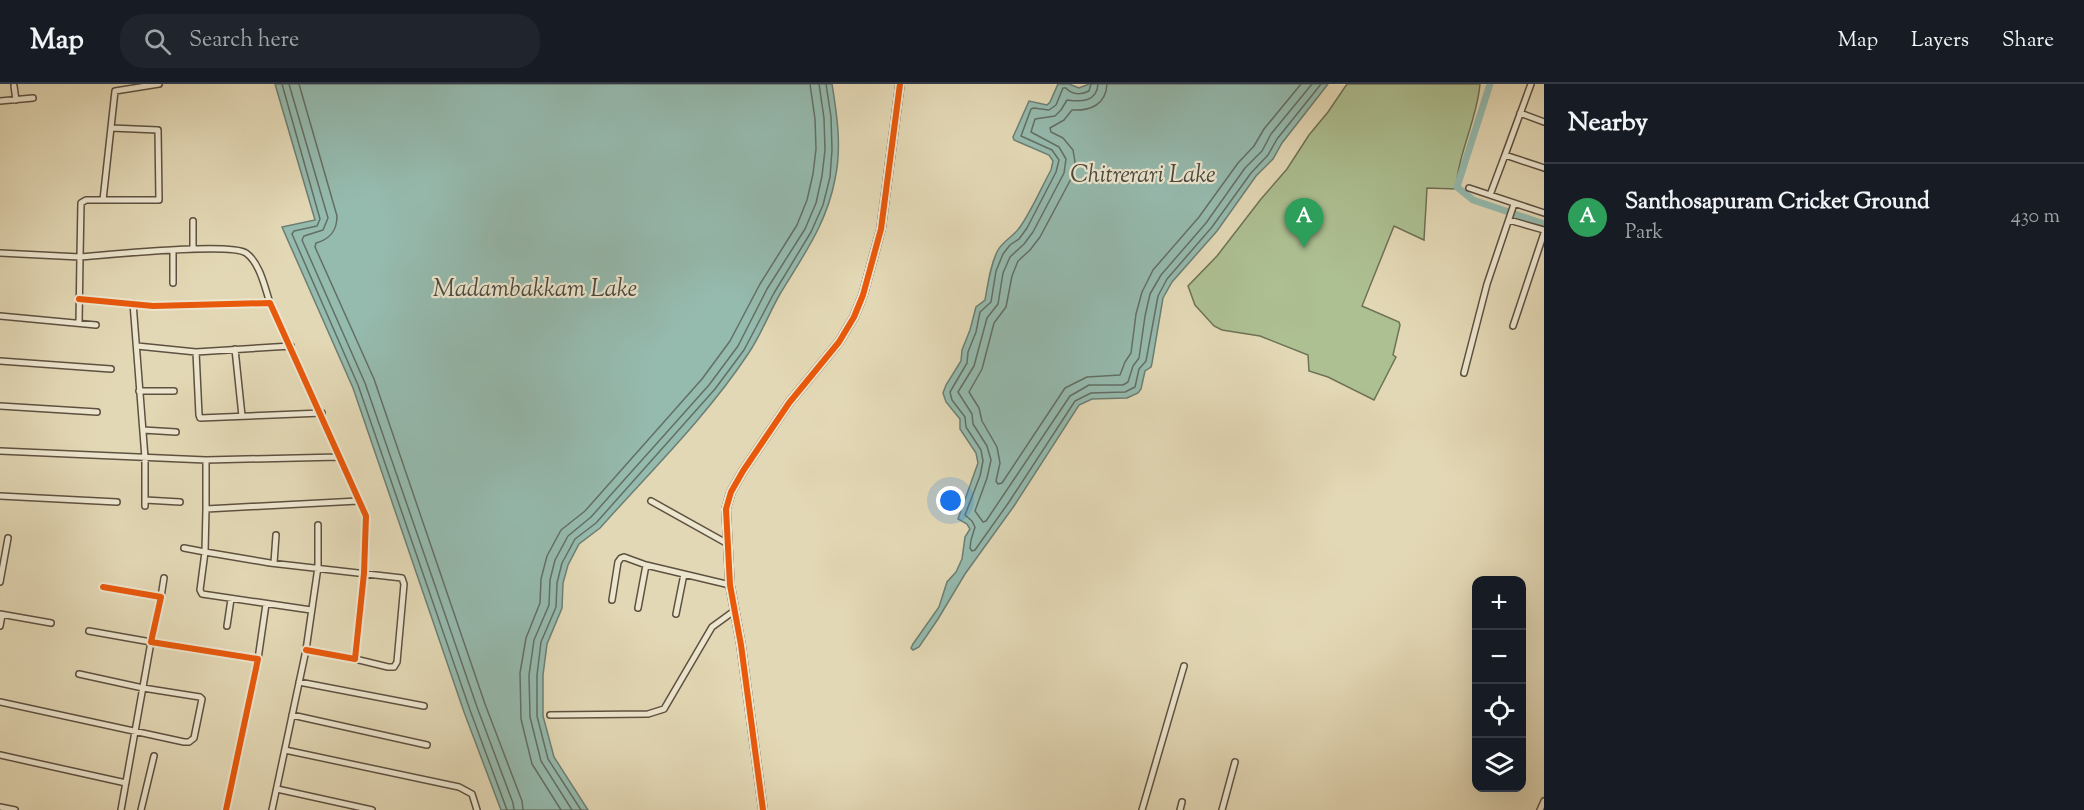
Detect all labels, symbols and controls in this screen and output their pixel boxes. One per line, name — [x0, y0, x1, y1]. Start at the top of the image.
search box — [120, 14, 540, 68]
text: Map — [30, 21, 84, 61]
icon: search — [141, 25, 174, 58]
text: Search here — [189, 25, 299, 57]
text: Map — [1838, 26, 1878, 56]
text: Layers — [1911, 26, 1969, 56]
text: Share — [2002, 26, 2054, 56]
text: Nearby — [1568, 105, 1648, 142]
water label: Chitrerari Lake — [1070, 159, 1216, 193]
text: Santhosapuram Cricket Ground — [1625, 187, 1930, 219]
pin: A — [1284, 198, 1324, 248]
text: A — [1579, 203, 1596, 232]
text: 430 m — [2011, 203, 2060, 232]
text: Park — [1625, 219, 1663, 248]
water label: Madambakkam Lake — [433, 273, 637, 307]
your location — [936, 486, 965, 515]
map controls — [1472, 576, 1526, 792]
button: + — [1472, 576, 1526, 630]
button: − — [1472, 630, 1526, 684]
button: locate — [1472, 684, 1526, 738]
button: layers — [1472, 738, 1526, 792]

